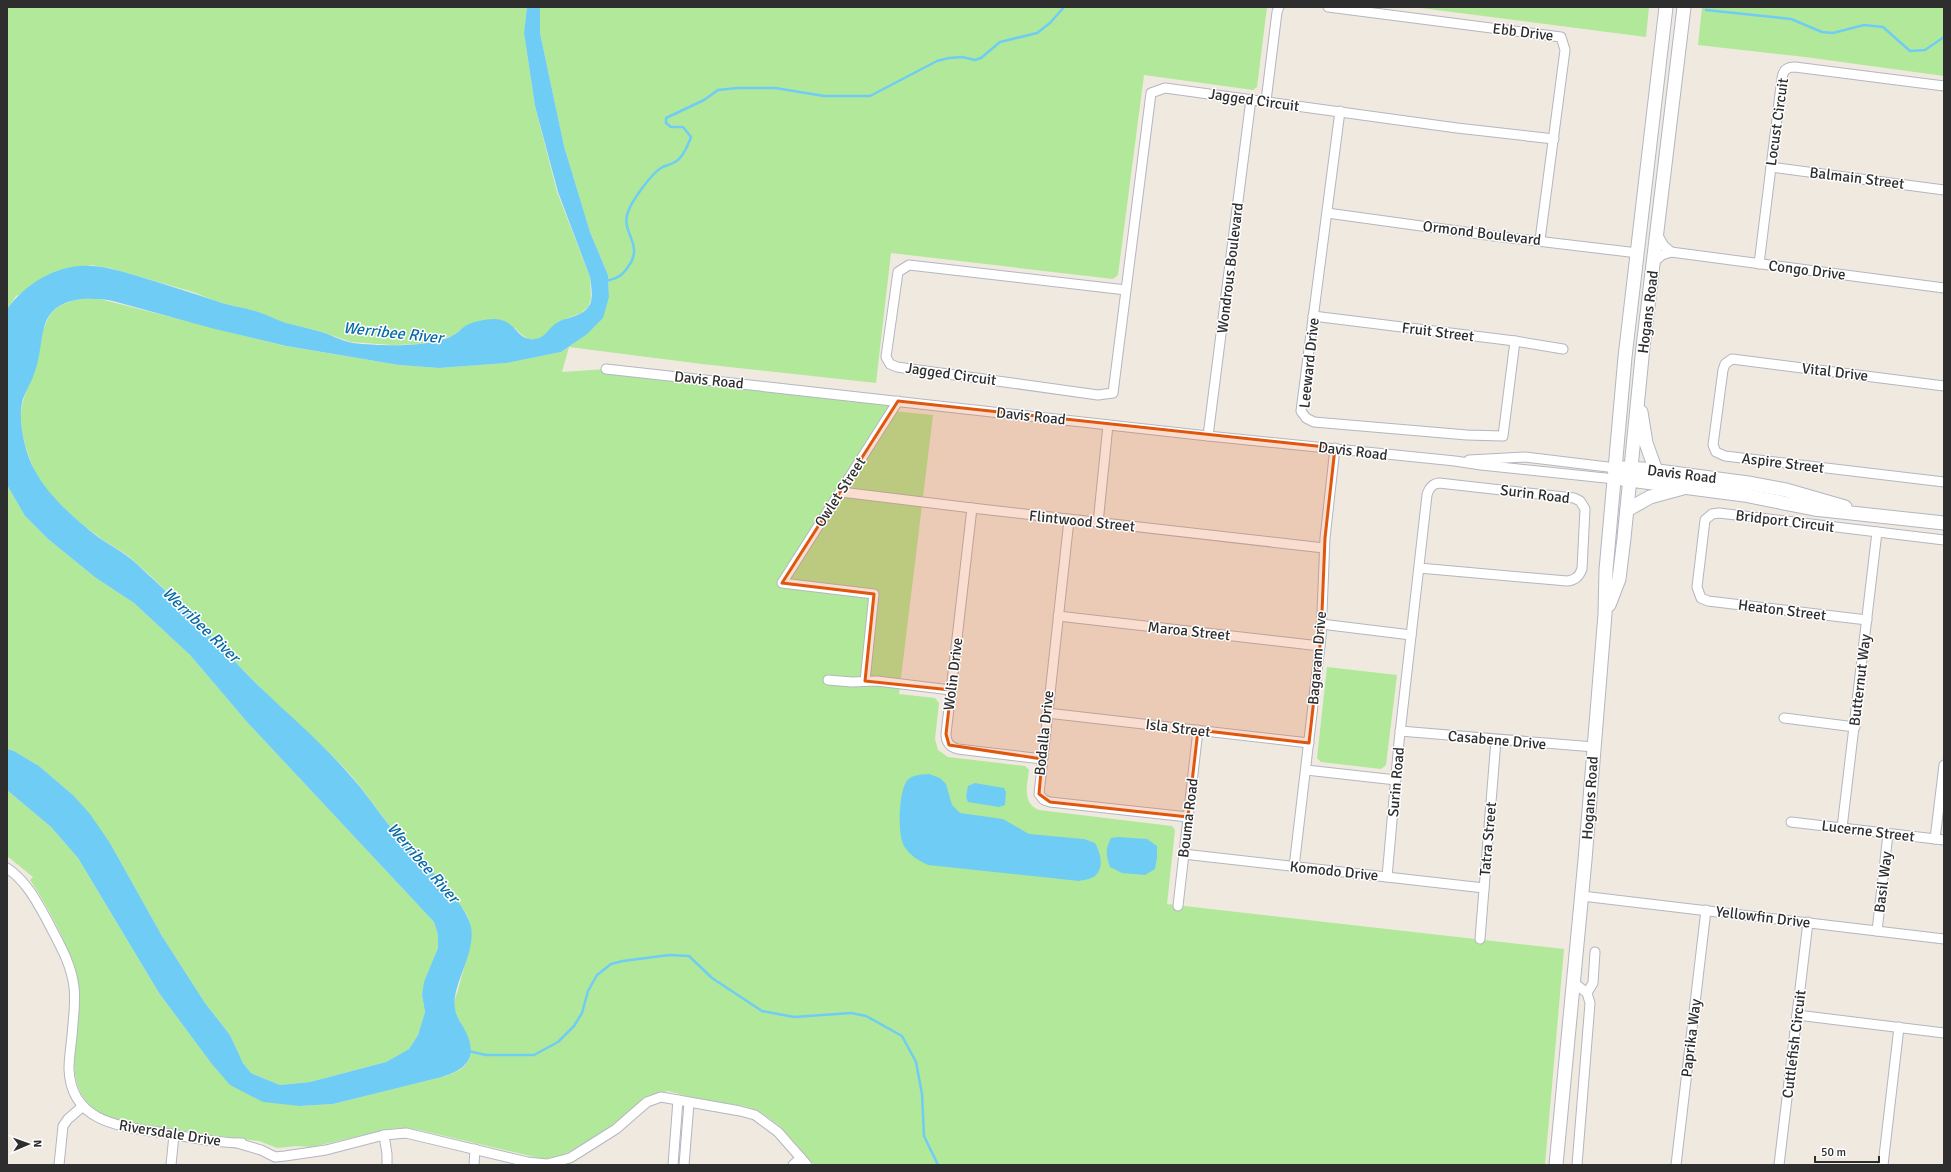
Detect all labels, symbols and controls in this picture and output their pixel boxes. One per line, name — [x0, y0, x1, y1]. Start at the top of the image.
street label: Ebb Drive — [1492, 19, 1554, 45]
street label: Locust Circuit — [1762, 77, 1792, 167]
street label: Jagged Circuit — [1208, 85, 1300, 115]
street label: Balmain Street — [1809, 163, 1905, 193]
street label: Wondrous Boulevard — [1213, 202, 1247, 334]
street label: Ormond Boulevard — [1422, 217, 1542, 249]
street label: Congo Drive — [1767, 256, 1847, 284]
street label: Hogans Road — [1634, 269, 1662, 355]
street label: Leeward Drive — [1295, 317, 1323, 409]
water label: Werribee River — [342, 318, 446, 348]
street label: Fruit Street — [1401, 319, 1475, 345]
street label: Jagged Circuit — [905, 359, 997, 389]
street label: Vital Drive — [1801, 359, 1869, 385]
street label: Davis Road — [673, 367, 745, 393]
street label: Davis Road — [995, 403, 1067, 429]
street label: Davis Road — [1317, 438, 1389, 464]
street label: Aspire Street — [1741, 449, 1825, 477]
street label: Owlet Street — [811, 454, 869, 530]
street label: Davis Road — [1646, 461, 1718, 487]
street label: Surin Road — [1499, 481, 1571, 507]
street label: Flintwood Street — [1028, 506, 1136, 536]
street label: Bridport Circuit — [1734, 506, 1836, 536]
water label: Werribee River — [158, 583, 245, 668]
street label: Heaton Street — [1737, 596, 1827, 624]
street label: Bagaram Drive — [1304, 610, 1330, 706]
street label: Maroa Street — [1147, 618, 1231, 644]
street label: Butternut Way — [1845, 633, 1875, 727]
street label: Wolin Drive — [940, 636, 966, 712]
street label: Bodalla Drive — [1031, 690, 1057, 776]
street label: Isla Street — [1144, 715, 1212, 741]
street label: Casabene Drive — [1447, 727, 1547, 753]
street label: Surin Road — [1384, 746, 1408, 818]
street label: Hogans Road — [1578, 756, 1602, 840]
street label: Bouma Road — [1174, 777, 1202, 859]
street label: Tatra Street — [1476, 801, 1500, 877]
street label: Lucerne Street — [1820, 816, 1916, 846]
water label: Werribee River — [383, 819, 465, 909]
street label: Basil Way — [1870, 850, 1896, 914]
street label: Komodo Drive — [1289, 857, 1379, 885]
street label: Yellowfin Drive — [1715, 902, 1811, 932]
street label: Cuttlefish Circuit — [1778, 989, 1810, 1099]
street label: Paprika Way — [1677, 998, 1705, 1078]
street label: Riversdale Drive — [118, 1116, 222, 1150]
north arrow — [8, 1124, 48, 1164]
scale bar — [1815, 1138, 1879, 1164]
text: N — [31, 1140, 44, 1148]
text: 50 m — [1821, 1145, 1846, 1160]

